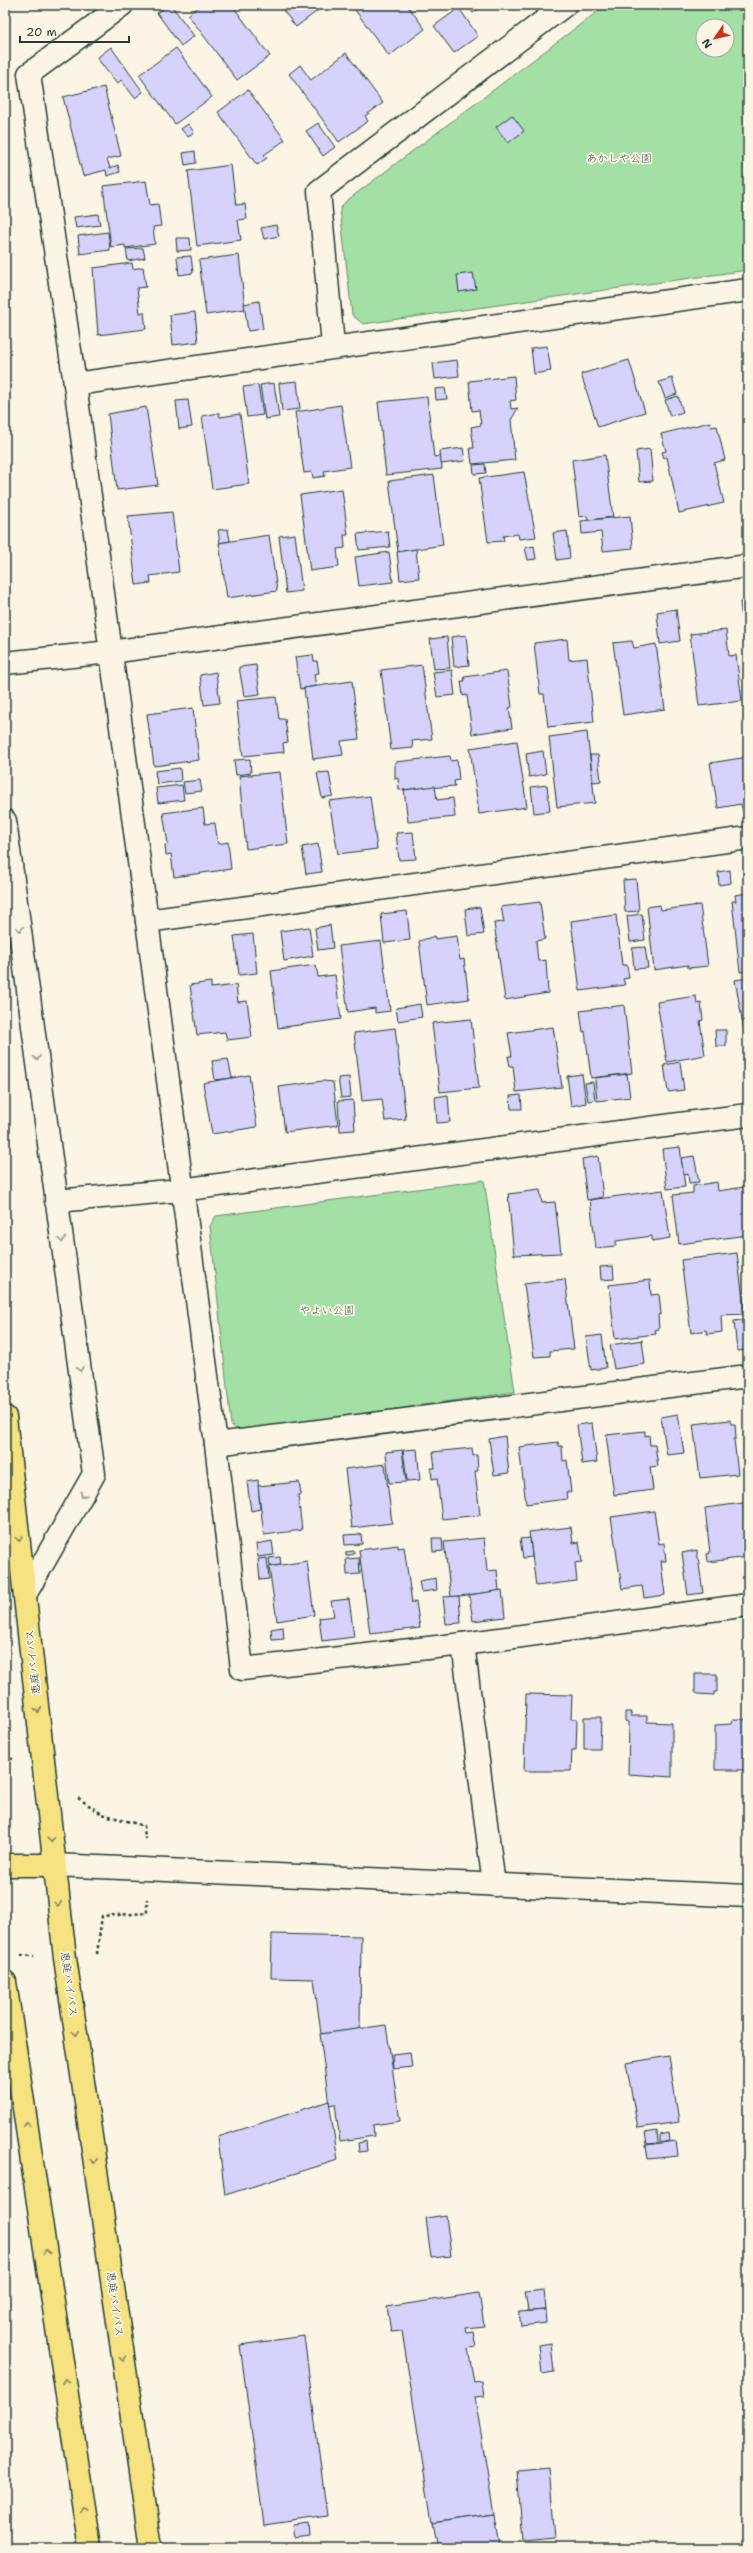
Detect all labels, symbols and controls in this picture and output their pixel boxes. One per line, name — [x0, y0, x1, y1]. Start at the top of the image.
scale bar — [20, 18, 129, 44]
north arrow — [695, 18, 735, 58]
text: 20 m — [26, 24, 57, 40]
text: N — [698, 35, 716, 51]
park label: あかしや公園 — [586, 151, 652, 166]
one-way arrow — [15, 926, 24, 932]
one-way arrow — [32, 1055, 41, 1061]
one-way arrow — [57, 1237, 66, 1243]
park label: やよい公園 — [300, 1303, 355, 1318]
one-way arrow — [75, 1366, 84, 1372]
one-way arrow — [80, 1491, 87, 1498]
one-way arrow — [15, 1536, 24, 1543]
street label: 恵庭バイパス — [22, 1629, 44, 1695]
one-way arrow — [33, 1707, 42, 1714]
one-way arrow — [46, 1837, 55, 1843]
one-way arrow — [53, 1901, 62, 1907]
street label: 恵庭バイパス — [57, 1950, 81, 2018]
one-way arrow — [71, 2030, 80, 2036]
one-way arrow — [22, 2121, 31, 2127]
one-way arrow — [89, 2158, 98, 2165]
one-way arrow — [42, 2249, 51, 2255]
street label: 恵庭バイパス — [103, 2270, 127, 2338]
one-way arrow — [118, 2356, 127, 2362]
one-way arrow — [61, 2378, 70, 2384]
one-way arrow — [80, 2506, 89, 2513]

